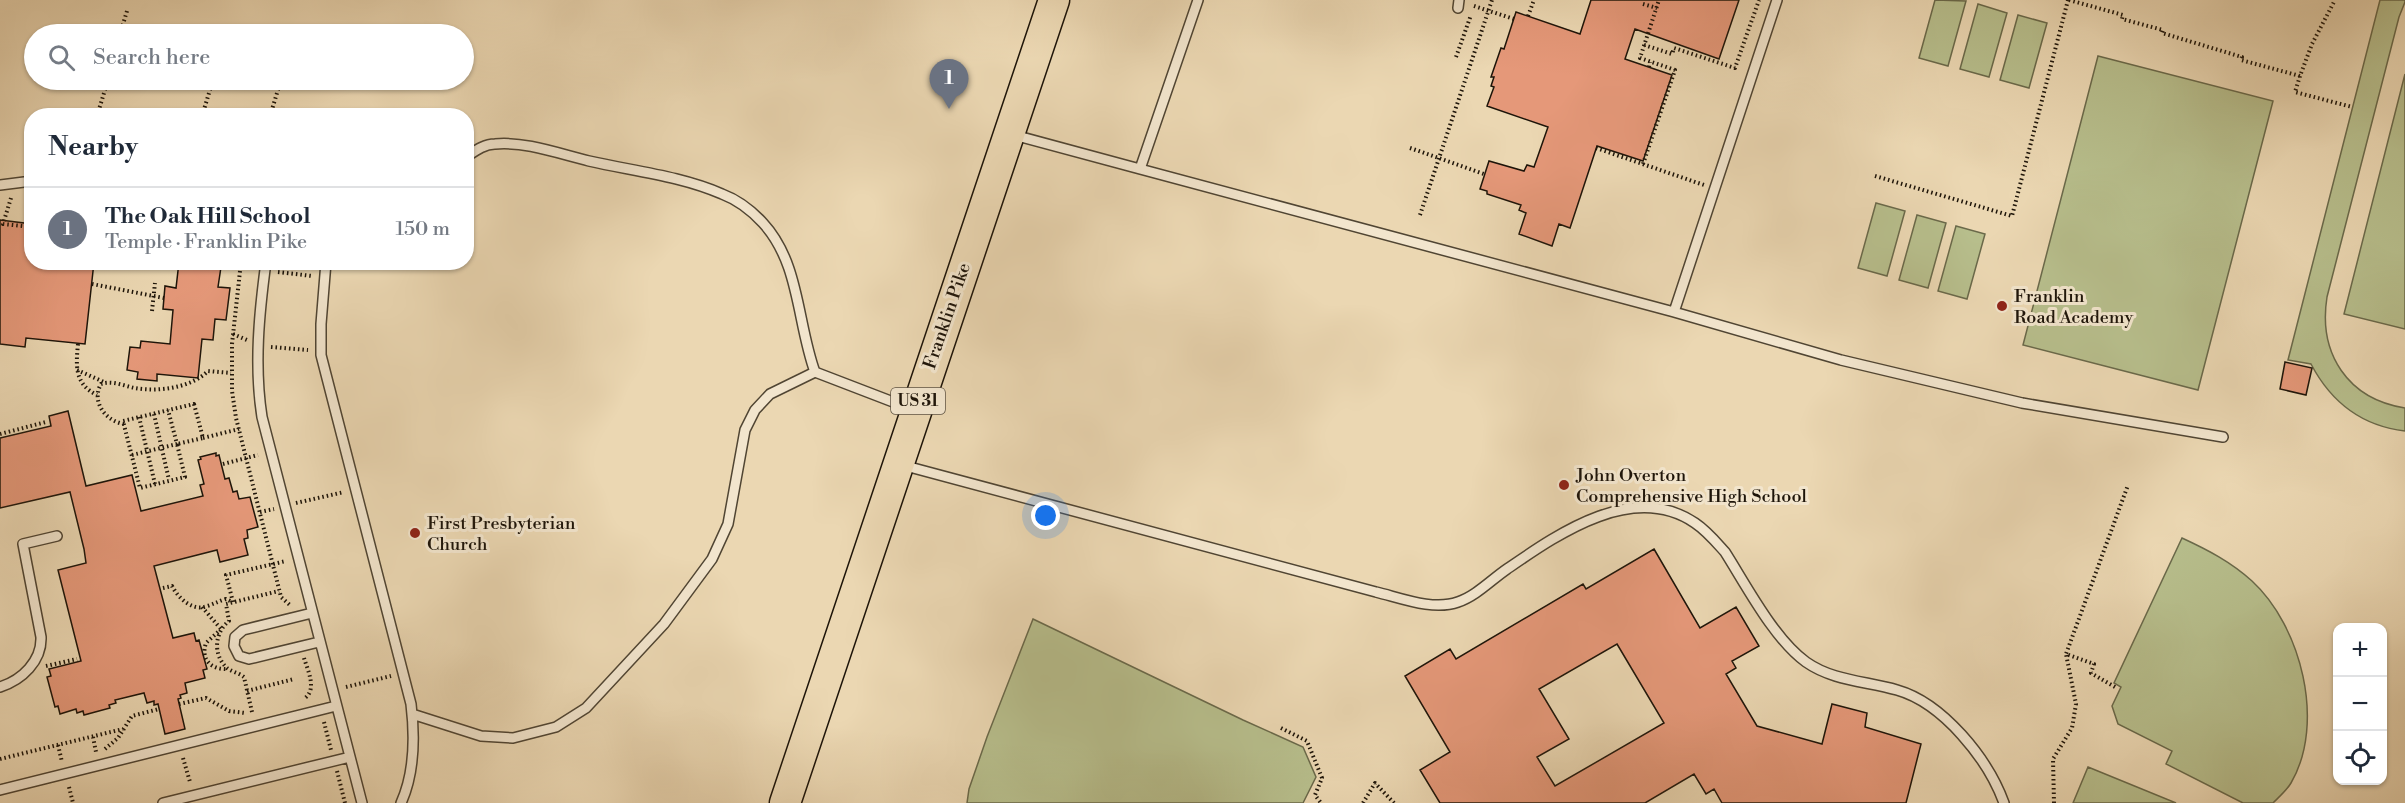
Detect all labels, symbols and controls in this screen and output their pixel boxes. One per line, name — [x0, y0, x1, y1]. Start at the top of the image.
search box — [24, 24, 474, 90]
icon: search — [45, 41, 78, 74]
text: Search here — [93, 44, 210, 71]
pin: 1 — [930, 60, 968, 109]
text: Nearby — [48, 131, 138, 163]
text: The Oak Hill School — [105, 203, 310, 230]
text: 1 — [63, 217, 72, 242]
text: 150 m — [395, 217, 450, 242]
text: Temple · Franklin Pike — [105, 230, 307, 255]
street label: Franklin Pike — [918, 260, 976, 372]
place label: Franklin Road Academy — [2014, 285, 2133, 329]
marker: Franklin Road Academy — [1995, 299, 2009, 313]
road number: US 31 — [891, 388, 945, 414]
place label: John Overton Comprehensive High School — [1575, 464, 1808, 508]
marker: John Overton Comprehensive High School — [1557, 478, 1571, 492]
your location — [1031, 501, 1060, 530]
place label: First Presbyterian Church — [427, 512, 576, 556]
marker: First Presbyterian Church — [408, 526, 422, 540]
map controls — [2333, 623, 2387, 785]
button: + — [2333, 623, 2387, 677]
button: − — [2333, 677, 2387, 731]
button: locate — [2333, 731, 2387, 785]

